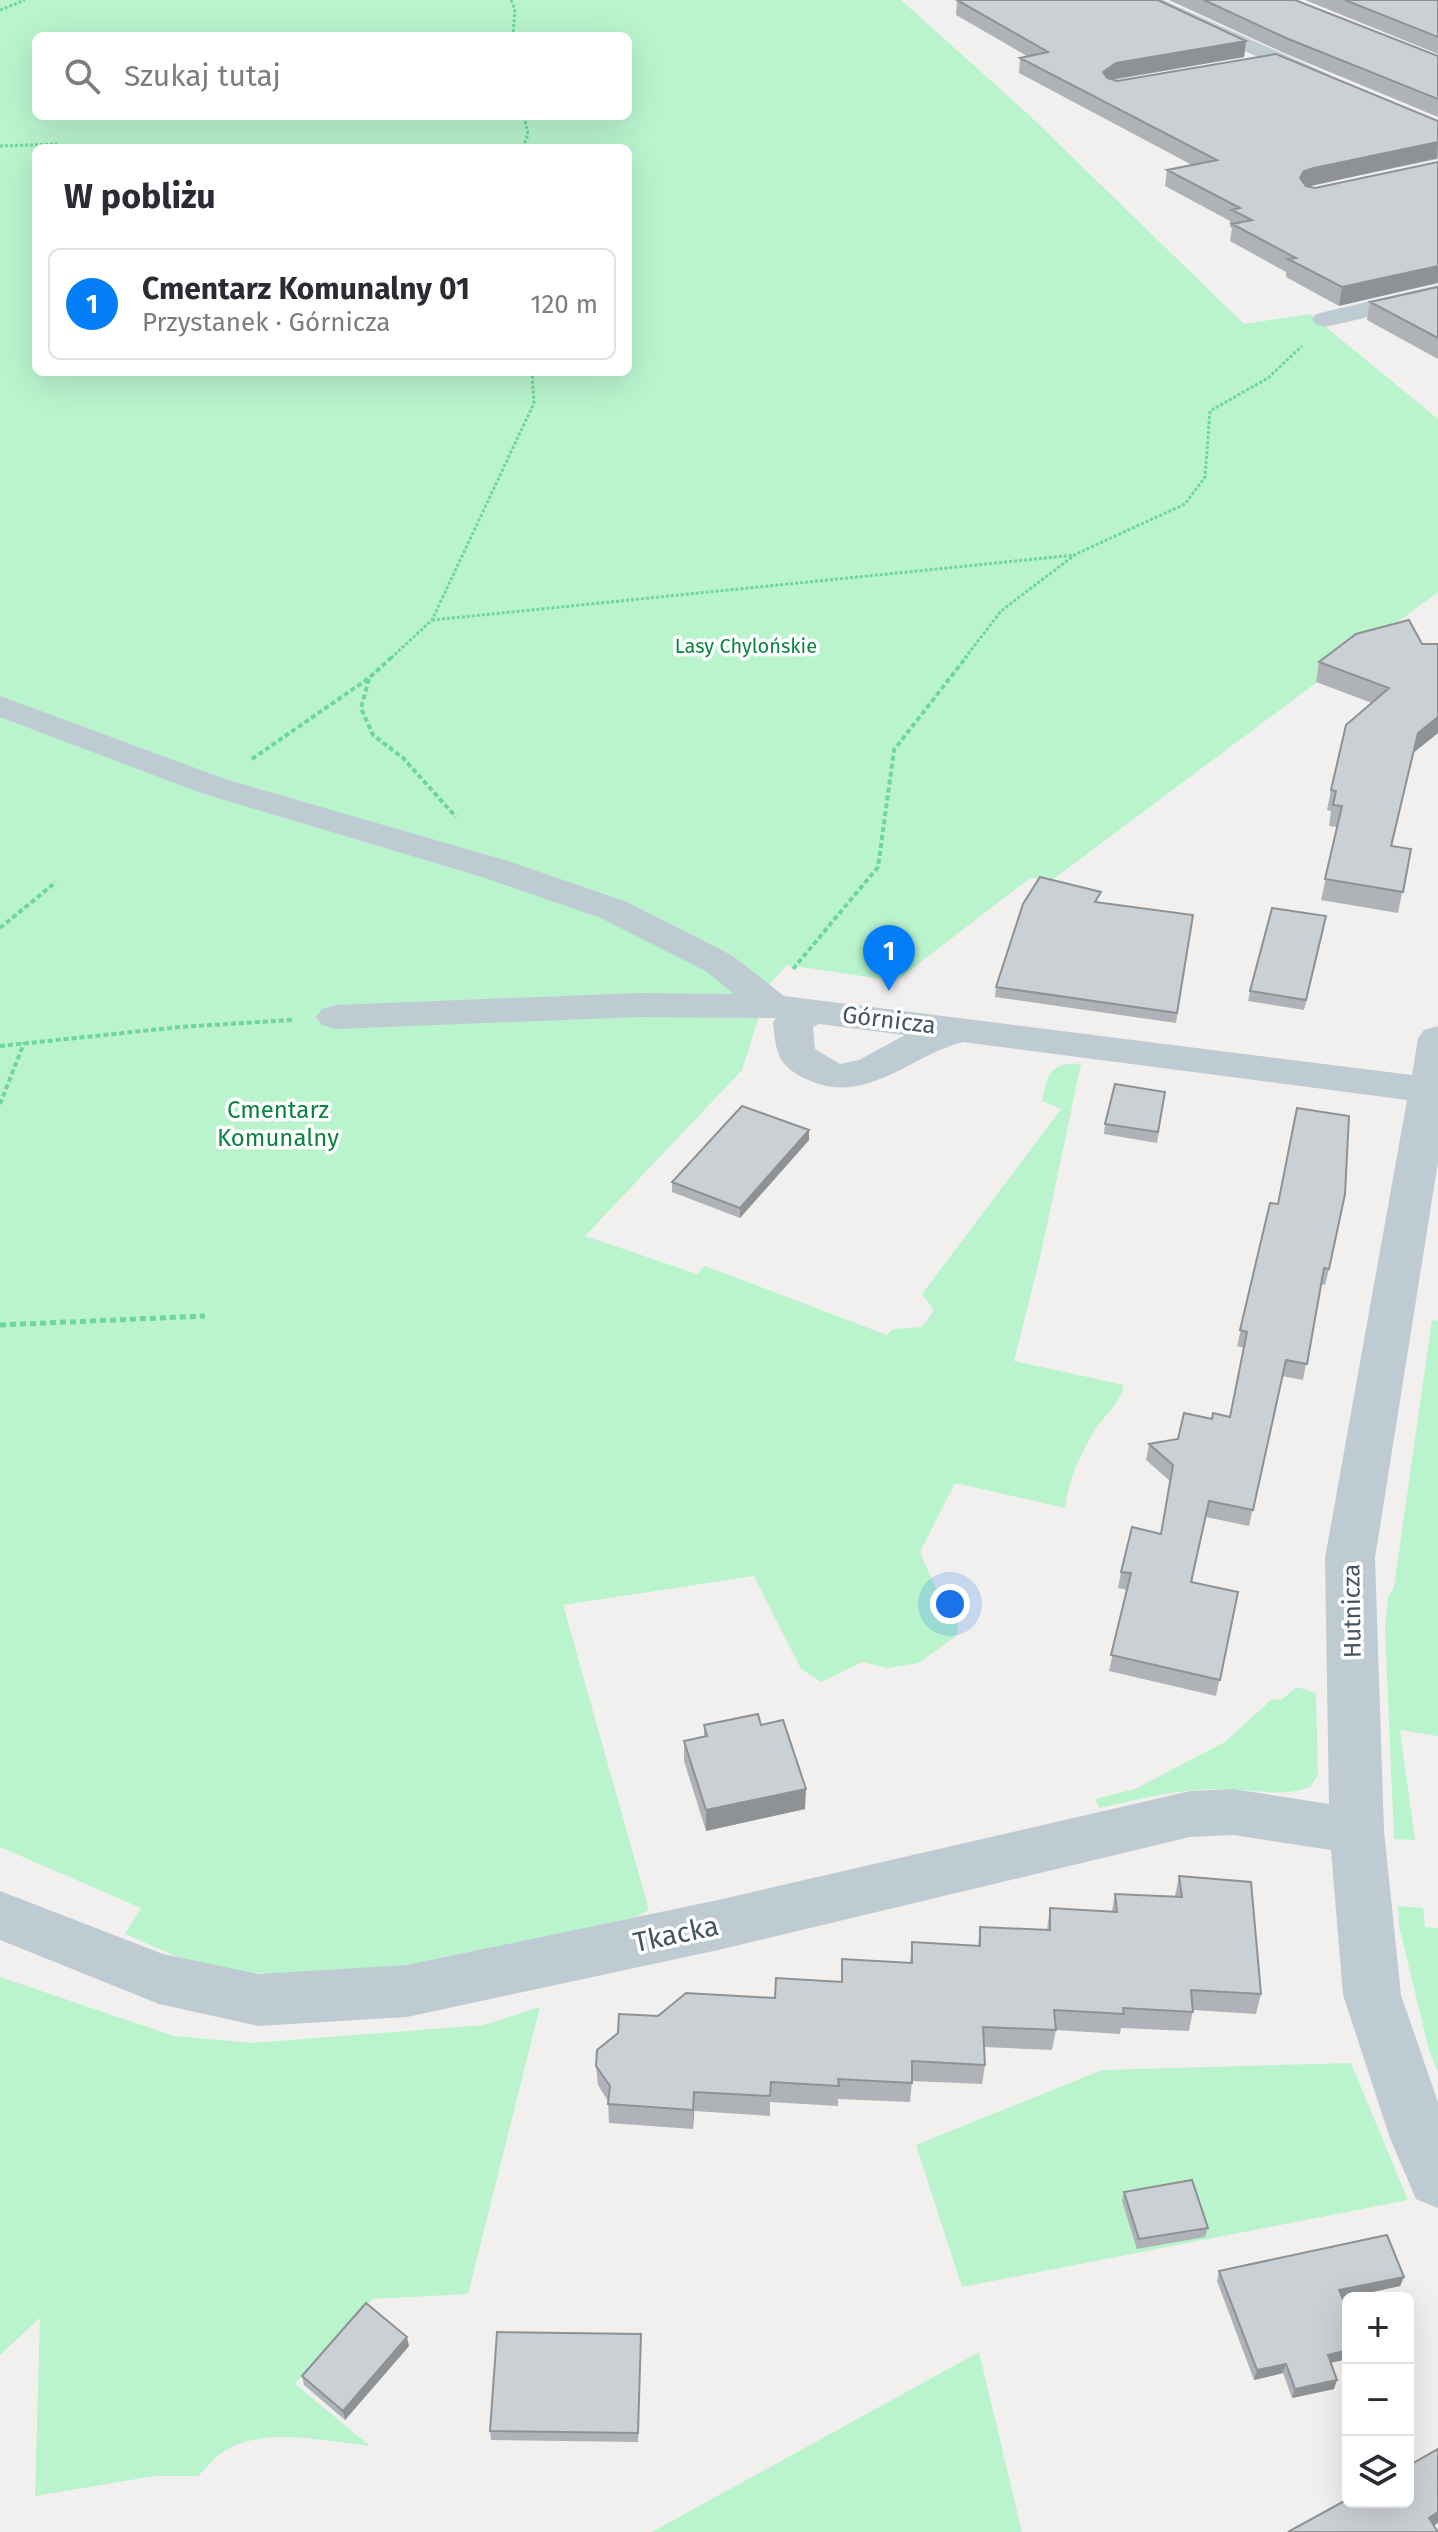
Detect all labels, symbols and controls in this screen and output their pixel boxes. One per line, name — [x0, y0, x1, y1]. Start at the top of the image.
search box — [32, 32, 632, 120]
icon: search — [60, 54, 104, 98]
text: Szukaj tutaj — [124, 58, 281, 94]
text: W pobliżu — [64, 176, 216, 217]
text: Cmentarz Komunalny 01 — [142, 271, 470, 307]
text: 1 — [86, 289, 98, 320]
text: 120 m — [530, 289, 598, 320]
text: Przystanek · Górnicza — [142, 307, 390, 338]
park label: Lasy Chylońskie — [675, 634, 817, 658]
pin: 1 — [863, 925, 915, 991]
street label: Górnicza — [841, 1000, 937, 1040]
park label: Cmentarz Komunalny — [217, 1096, 339, 1152]
street label: Hutnicza — [1337, 1564, 1367, 1658]
your location — [930, 1584, 970, 1624]
street label: Tkacka — [630, 1909, 722, 1959]
map controls — [1342, 2292, 1414, 2508]
button: + — [1342, 2292, 1414, 2364]
button: − — [1342, 2364, 1414, 2436]
button: layers — [1342, 2436, 1414, 2508]

